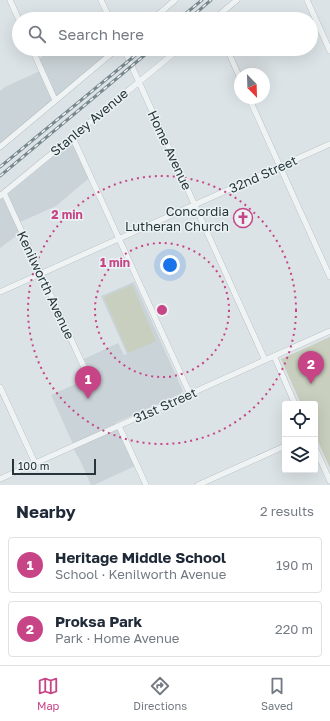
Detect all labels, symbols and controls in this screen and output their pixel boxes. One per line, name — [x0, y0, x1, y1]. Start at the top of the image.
search box — [12, 12, 318, 56]
icon: search — [26, 23, 48, 45]
text: Search here — [58, 25, 144, 43]
north arrow — [234, 68, 270, 104]
street label: Stanley Avenue — [47, 85, 131, 159]
street label: Home Avenue — [145, 108, 195, 192]
street label: 32nd Street — [226, 152, 300, 196]
place label: Concordia Lutheran Church — [125, 203, 229, 234]
text: 2 min — [51, 207, 83, 222]
church icon: Concordia Lutheran Church — [232, 207, 254, 229]
street label: Kenilworth Avenue — [14, 228, 78, 342]
text: 1 min — [100, 255, 130, 270]
your location — [160, 255, 180, 275]
centre of rings — [155, 303, 169, 317]
pin: 2 — [298, 351, 324, 384]
pin: 1 — [75, 366, 101, 399]
street label: 31st Street — [131, 384, 199, 426]
map controls — [282, 401, 318, 473]
button: locate — [282, 401, 318, 437]
button: layers — [282, 437, 318, 473]
scale bar — [12, 457, 96, 476]
text: 100 m — [18, 459, 49, 472]
text: Nearby — [16, 501, 76, 522]
text: 2 results — [260, 503, 314, 519]
text: Heritage Middle School — [55, 548, 226, 566]
text: 1 — [27, 557, 33, 573]
text: 190 m — [276, 557, 313, 573]
text: School · Kenilworth Avenue — [55, 566, 226, 582]
text: Proksa Park — [55, 612, 142, 630]
text: 2 — [26, 621, 34, 637]
text: 220 m — [275, 621, 313, 637]
text: Park · Home Avenue — [55, 630, 179, 646]
tab: Map — [37, 675, 59, 712]
tab: Directions — [133, 675, 187, 712]
tab: Saved — [261, 675, 293, 712]

